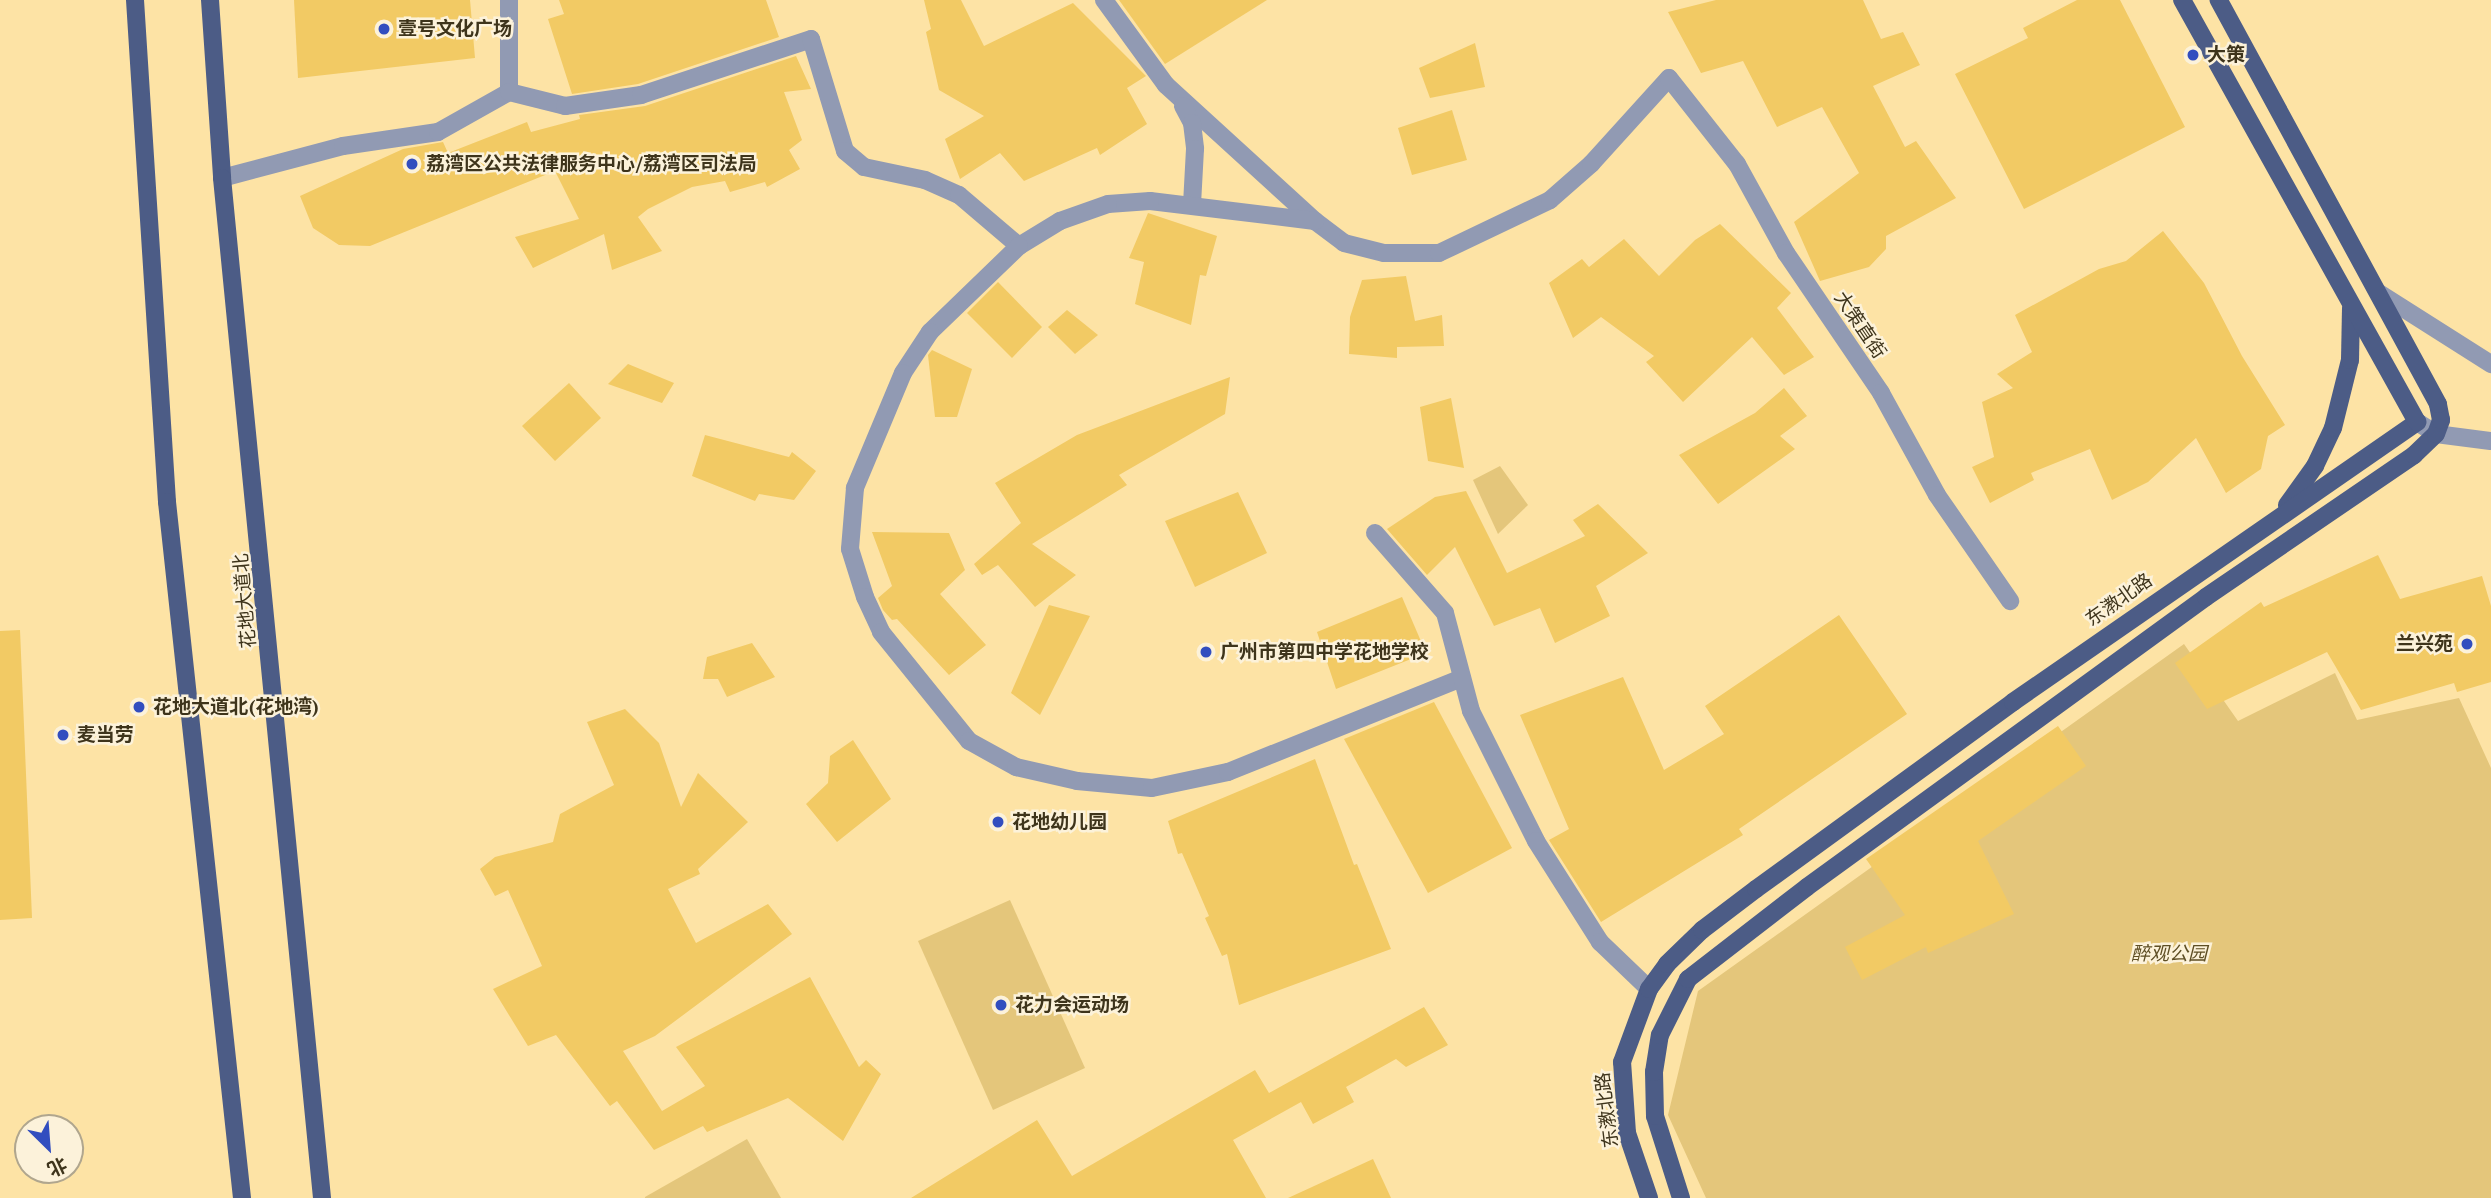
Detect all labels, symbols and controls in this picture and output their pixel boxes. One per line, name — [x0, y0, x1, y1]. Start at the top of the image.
place label: 壹号文化广场 — [398, 18, 512, 40]
marker: 壹号文化广场 — [376, 21, 392, 37]
place label: 大策 — [2207, 44, 2245, 66]
marker: 大策 — [2185, 47, 2201, 63]
place label: 荔湾区公共法律服务中心/荔湾区司法局 — [426, 153, 757, 175]
marker: 荔湾区公共法律服务中心/荔湾区司法局 — [404, 156, 420, 172]
street label: 大策直街 — [1829, 287, 1891, 363]
street label: 花地大道北 — [230, 553, 260, 649]
street label: 东漖北路 — [2081, 569, 2157, 631]
place label: 兰兴苑 — [2396, 633, 2453, 655]
marker: 兰兴苑 — [2459, 636, 2475, 652]
place label: 广州市第四中学花地学校 — [1220, 641, 1429, 663]
marker: 广州市第四中学花地学校 — [1198, 644, 1214, 660]
place label: 花地大道北(花地湾) — [153, 696, 319, 718]
marker: 花地大道北(花地湾) — [131, 699, 147, 715]
place label: 麦当劳 — [77, 724, 134, 746]
marker: 麦当劳 — [55, 727, 71, 743]
place label: 花地幼儿园 — [1012, 811, 1107, 833]
marker: 花地幼儿园 — [990, 814, 1006, 830]
park label: 醉观公园 — [2131, 943, 2207, 965]
place label: 花力会运动场 — [1015, 994, 1129, 1016]
marker: 花力会运动场 — [993, 997, 1009, 1013]
street label: 东漖北路 — [1591, 1071, 1623, 1149]
north arrow — [14, 1114, 84, 1184]
text: 北 — [44, 1153, 70, 1180]

